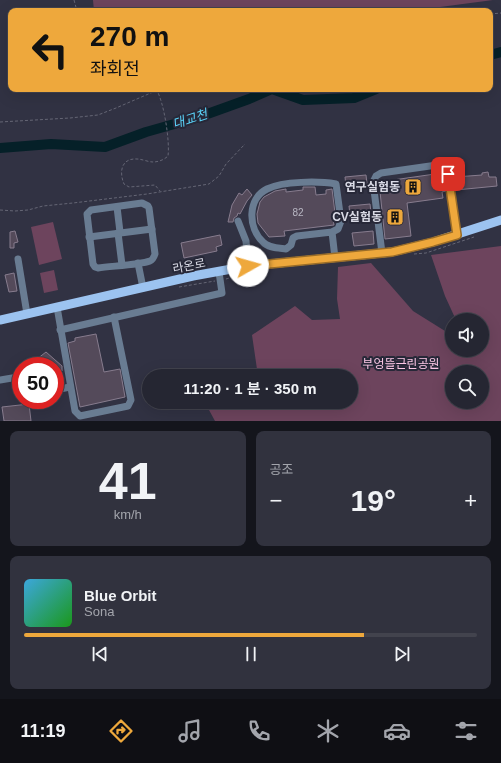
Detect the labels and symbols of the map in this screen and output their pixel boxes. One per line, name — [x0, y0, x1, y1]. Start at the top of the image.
water label: 대교천 — [171, 106, 210, 132]
pin — [431, 157, 465, 191]
building icon: 연구실험동 — [403, 177, 423, 197]
place label: 연구실험동 — [345, 180, 400, 194]
house number: 82 — [292, 207, 304, 218]
building icon: CV실험동 — [385, 207, 405, 227]
place label: CV실험동 — [332, 210, 382, 224]
position arrow — [227, 245, 269, 287]
street label: 라온로 — [171, 256, 207, 276]
speed limit sign: 50 — [12, 357, 64, 409]
park label: 부엉뜰근린공원 — [362, 357, 440, 371]

